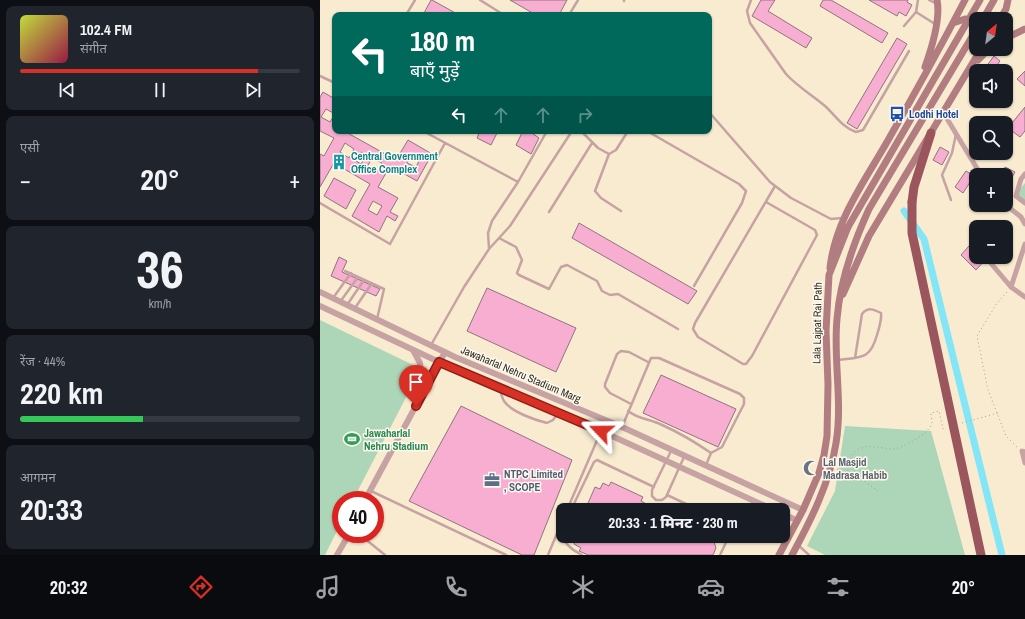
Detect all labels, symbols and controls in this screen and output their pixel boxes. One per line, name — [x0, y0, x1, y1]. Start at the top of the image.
north arrow — [969, 12, 1013, 56]
map controls — [969, 12, 1013, 264]
text: 102.4 FM — [80, 19, 132, 40]
text: 180 m — [410, 22, 475, 60]
icon: left — [344, 28, 396, 80]
text: संगीत — [80, 40, 107, 57]
text: बाएँ मुड़ें — [410, 58, 459, 83]
button: sound — [969, 64, 1013, 108]
icon: previous — [56, 79, 78, 101]
icon: pause — [149, 79, 171, 101]
icon: next — [242, 79, 264, 101]
icon: left — [448, 104, 470, 126]
icon: ahead — [490, 104, 512, 126]
icon: ahead — [532, 104, 554, 126]
icon: right — [574, 104, 596, 126]
bus stop icon: Lodhi Hotel — [888, 105, 906, 123]
place label: Lodhi Hotel — [909, 107, 959, 121]
button: search — [969, 116, 1013, 160]
text: एसी — [20, 139, 39, 156]
place label: Central Government Office Complex — [351, 149, 438, 176]
building icon: Central Government Office Complex — [330, 153, 348, 171]
text: 20° — [140, 159, 180, 199]
text: − — [20, 165, 31, 195]
text: + — [289, 165, 300, 195]
button: + — [969, 168, 1013, 212]
button: − — [969, 220, 1013, 264]
text: 36 — [136, 234, 184, 304]
street label: Lala Lajpat Rai Path — [809, 282, 825, 364]
text: km/h — [148, 295, 172, 312]
street label: Jawaharlal Nehru Stadium Marg — [459, 342, 583, 406]
text: रेंज · 44% — [20, 353, 65, 370]
pin — [399, 365, 433, 406]
icon: arrive — [405, 371, 427, 393]
text: 220 km — [20, 373, 103, 413]
position arrow — [580, 410, 622, 452]
place label: Jawaharlal Nehru Stadium — [364, 426, 428, 453]
sports icon: Jawaharlal Nehru Stadium — [343, 430, 361, 448]
place label: Lal Masjid Madrasa Habib — [823, 455, 888, 482]
mosque icon: Lal Masjid Madrasa Habib — [802, 459, 820, 477]
place label: NTPC Limited , SCOPE — [504, 467, 563, 494]
text: आगमन — [20, 469, 56, 486]
office icon: NTPC Limited , SCOPE — [483, 471, 501, 489]
text: 20:33 — [20, 489, 83, 529]
speed limit sign: 40 — [332, 491, 384, 543]
text: 20:33 · 1 मिनट · 230 m — [608, 512, 738, 533]
icon: directions — [187, 573, 215, 601]
icon: music — [314, 573, 342, 601]
icon: phone — [442, 573, 470, 601]
icon: climate — [569, 573, 597, 601]
icon: car — [697, 573, 725, 601]
icon: filters — [824, 573, 852, 601]
text: 20:32 — [50, 575, 87, 600]
text: 20° — [952, 575, 975, 600]

